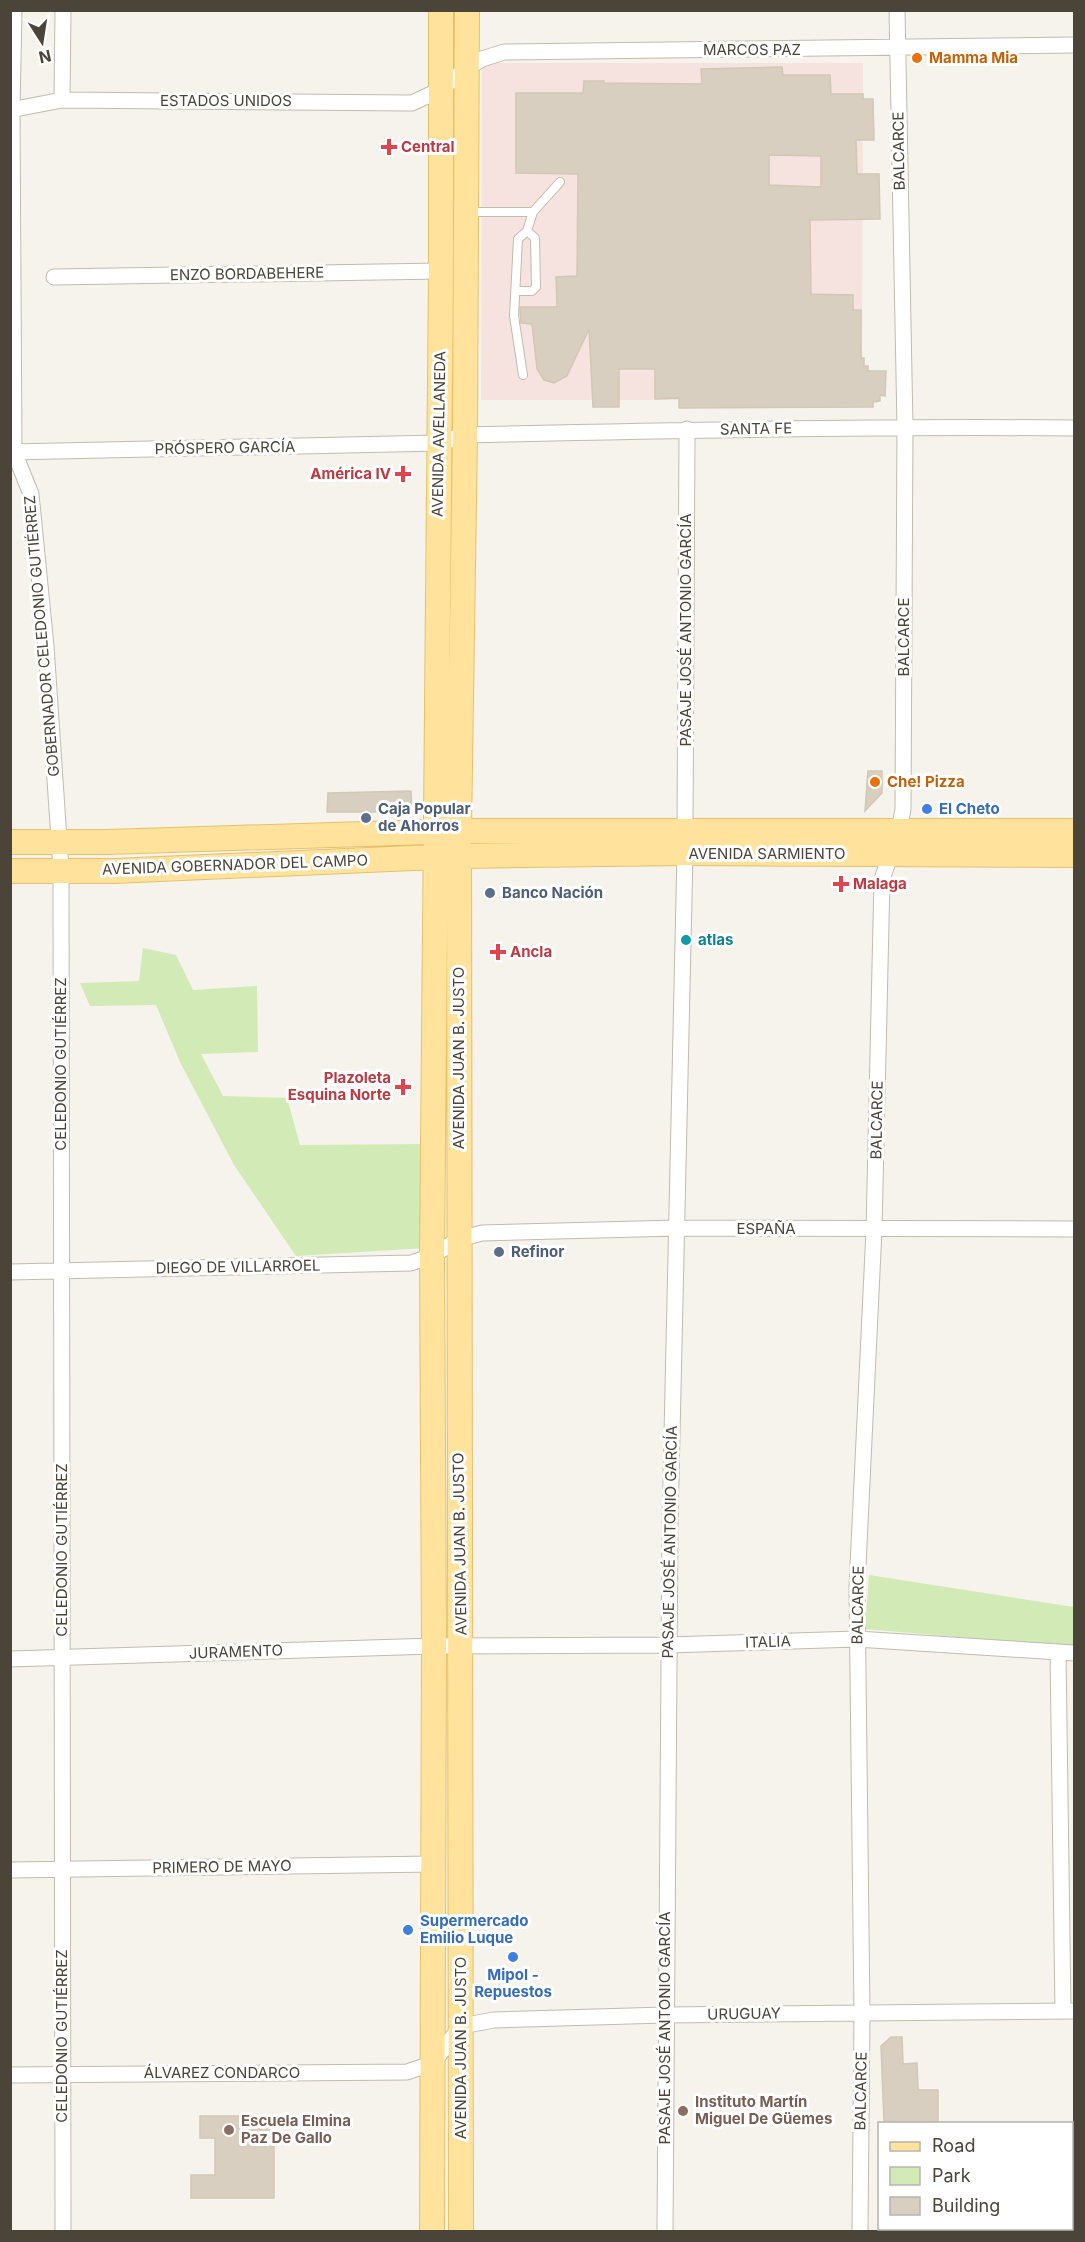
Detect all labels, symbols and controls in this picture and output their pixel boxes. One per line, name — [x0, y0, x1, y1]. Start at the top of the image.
north arrow — [12, 12, 72, 72]
street label: MARCOS PAZ — [703, 40, 801, 59]
text: N — [37, 46, 53, 68]
place label: Mamma Mia — [929, 48, 1018, 67]
marker: Mamma Mia — [910, 51, 924, 65]
street label: ESTADOS UNIDOS — [160, 91, 292, 110]
street label: BALCARCE — [888, 111, 909, 191]
place label: Central — [401, 137, 455, 156]
marker: Central — [382, 140, 396, 154]
street label: ENZO BORDABEHERE — [170, 263, 324, 284]
street label: AVENIDA AVELLANEDA — [428, 351, 449, 517]
street label: SANTA FE — [720, 418, 792, 439]
street label: PRÓSPERO GARCÍA — [155, 437, 295, 458]
place label: América IV — [310, 464, 391, 483]
marker: América IV — [396, 467, 410, 481]
street label: GOBERNADOR CELEDONIO GUTIÉRREZ — [20, 494, 63, 778]
street label: PASAJE JOSÉ ANTONIO GARCÍA — [676, 513, 695, 747]
street label: BALCARCE — [894, 598, 913, 676]
place label: Che! Pizza — [887, 772, 965, 791]
marker: Che! Pizza — [868, 775, 882, 789]
place label: Caja Popular de Ahorros — [378, 799, 471, 835]
place label: El Cheto — [939, 799, 1000, 818]
marker: El Cheto — [920, 802, 934, 816]
marker: Caja Popular de Ahorros — [359, 811, 373, 825]
street label: AVENIDA SARMIENTO — [688, 844, 846, 863]
street label: AVENIDA GOBERNADOR DEL CAMPO — [102, 850, 368, 879]
place label: Malaga — [853, 874, 907, 893]
marker: Malaga — [834, 877, 848, 891]
place label: Banco Nación — [502, 883, 603, 902]
marker: Banco Nación — [483, 886, 497, 900]
place label: atlas — [698, 930, 733, 949]
marker: atlas — [679, 933, 693, 947]
place label: Ancla — [510, 942, 552, 961]
marker: Ancla — [491, 945, 505, 959]
street label: AVENIDA JUAN B. JUSTO — [449, 967, 468, 1149]
street label: CELEDONIO GUTIÉRREZ — [51, 977, 70, 1151]
place label: Plazoleta Esquina Norte — [288, 1068, 391, 1104]
marker: Plazoleta Esquina Norte — [396, 1080, 410, 1094]
street label: BALCARCE — [866, 1080, 887, 1160]
street label: ESPAÑA — [736, 1219, 796, 1238]
place label: Refinor — [511, 1242, 564, 1261]
marker: Refinor — [492, 1245, 506, 1259]
street label: DIEGO DE VILLARROEL — [155, 1256, 321, 1277]
street label: PASAJE JOSÉ ANTONIO GARCÍA — [658, 1425, 681, 1659]
street label: AVENIDA JUAN B. JUSTO — [448, 1453, 471, 1635]
street label: CELEDONIO GUTIÉRREZ — [52, 1463, 71, 1637]
street label: BALCARCE — [847, 1565, 868, 1645]
street label: ITALIA — [745, 1631, 791, 1652]
street label: JURAMENTO — [189, 1640, 283, 1663]
street label: PRIMERO DE MAYO — [152, 1856, 292, 1877]
place label: Supermercado Emilio Luque — [420, 1911, 528, 1947]
street label: PASAJE JOSÉ ANTONIO GARCÍA — [655, 1911, 674, 2145]
marker: Supermercado Emilio Luque — [401, 1923, 415, 1937]
street label: CELEDONIO GUTIÉRREZ — [52, 1949, 71, 2123]
marker: Mipol - Repuestos — [506, 1950, 520, 1964]
street label: AVENIDA JUAN B. JUSTO — [451, 1957, 470, 2139]
place label: Mipol - Repuestos — [474, 1965, 552, 2001]
street label: URUGUAY — [707, 2003, 781, 2024]
street label: BALCARCE — [850, 2051, 871, 2131]
street label: ÁLVAREZ CONDARCO — [144, 2063, 300, 2082]
place label: Instituto Martín Miguel De Güemes — [695, 2092, 832, 2128]
marker: Instituto Martín Miguel De Güemes — [676, 2104, 690, 2118]
place label: Escuela Elmina Paz De Gallo — [241, 2111, 351, 2147]
legend — [878, 2122, 1073, 2230]
marker: Escuela Elmina Paz De Gallo — [222, 2123, 236, 2137]
text: Road — [932, 2135, 975, 2156]
text: Park — [932, 2165, 971, 2186]
text: Building — [932, 2195, 1000, 2216]

